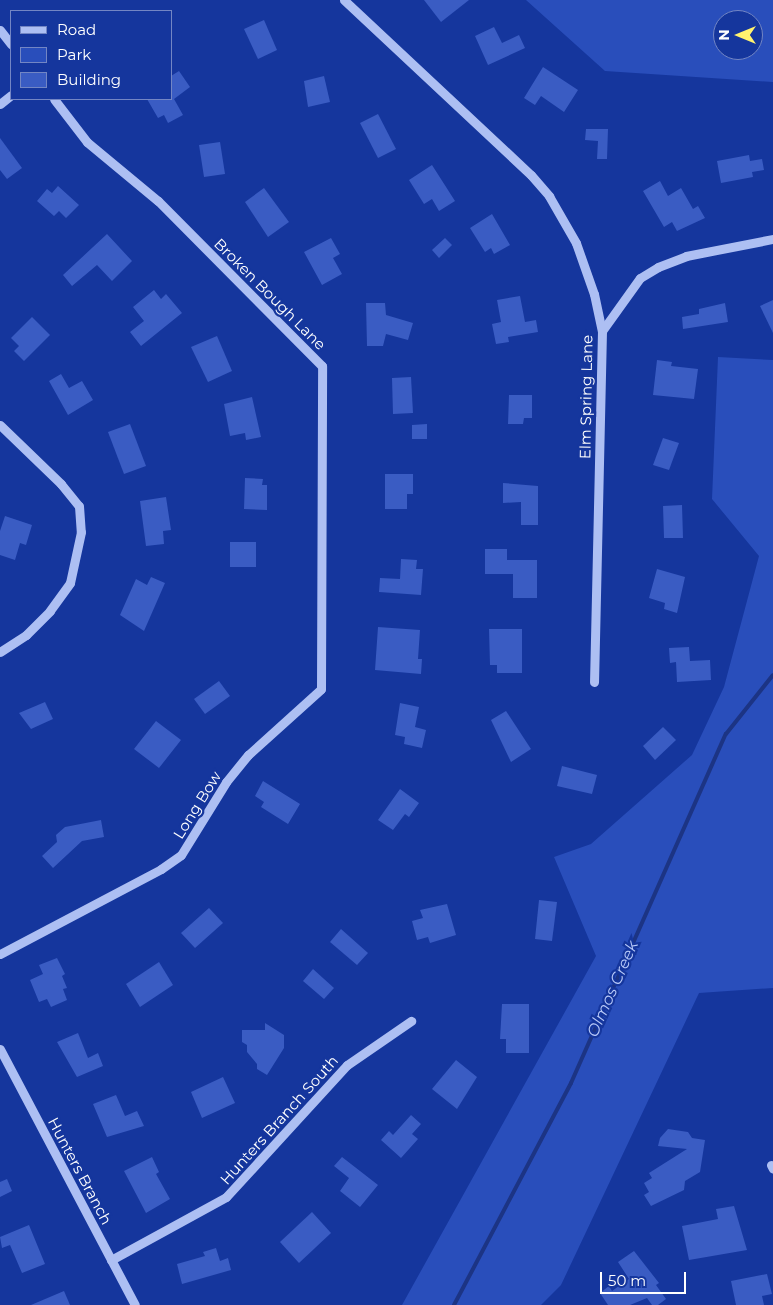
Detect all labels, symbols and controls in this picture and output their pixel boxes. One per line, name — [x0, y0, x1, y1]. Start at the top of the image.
legend — [10, 10, 172, 100]
north arrow — [713, 10, 763, 60]
text: Road — [57, 20, 96, 39]
text: N — [715, 29, 733, 41]
text: Park — [57, 45, 91, 64]
text: Building — [57, 70, 121, 89]
street label: Broken Bough Lane — [210, 234, 330, 354]
street label: Elm Spring Lane — [576, 335, 596, 459]
street label: Long Bow — [169, 768, 225, 842]
water label: Olmos Creek — [583, 938, 643, 1040]
street label: Hunters Branch South — [216, 1052, 342, 1188]
street label: Hunters Branch — [44, 1114, 116, 1228]
scale bar — [603, 1262, 689, 1294]
text: 50 m — [608, 1271, 646, 1290]

